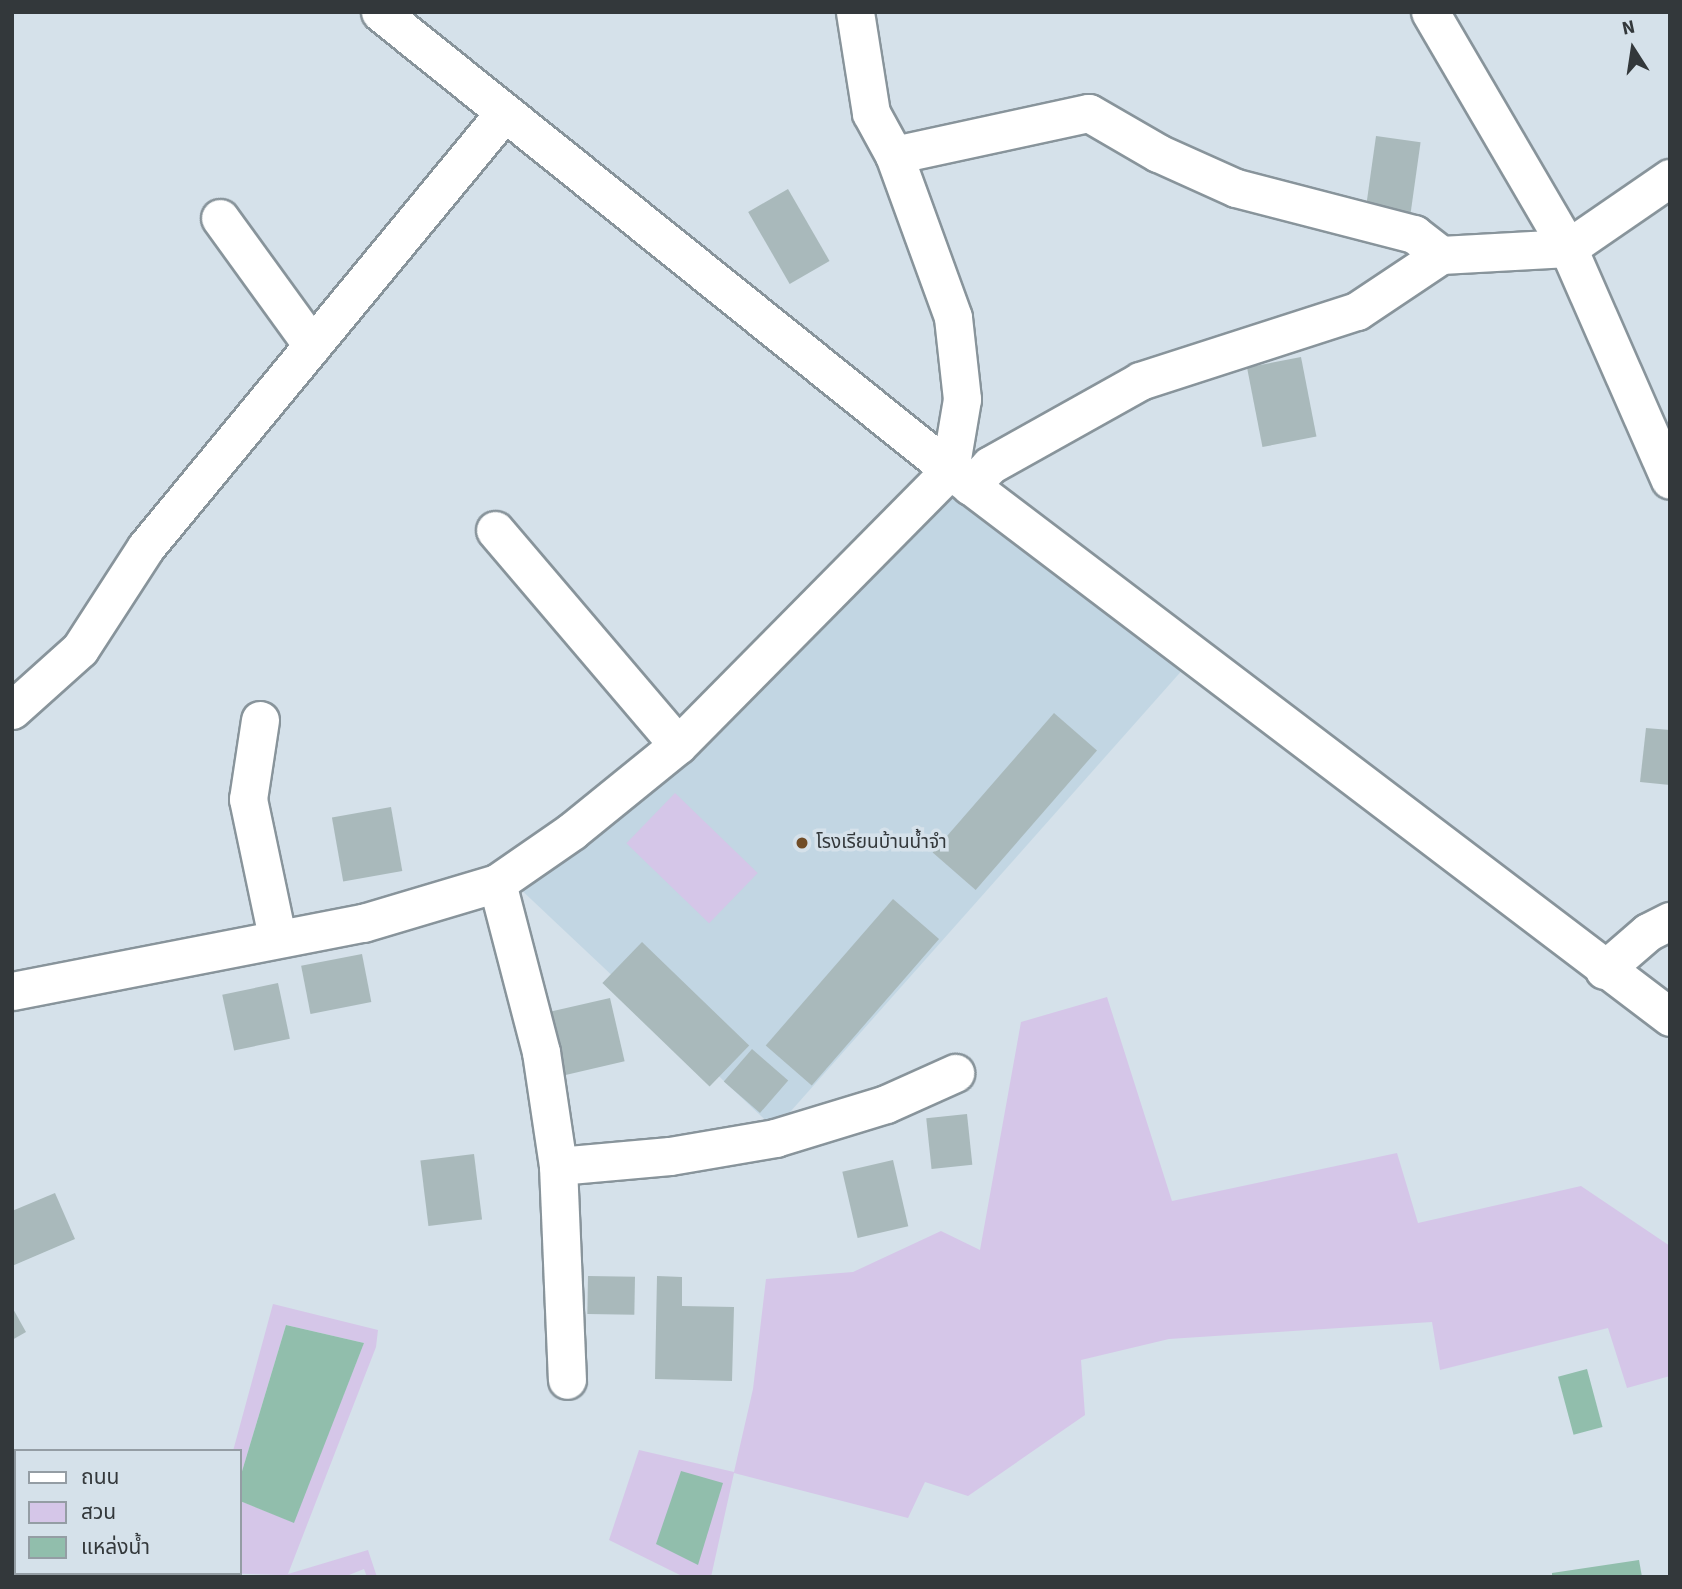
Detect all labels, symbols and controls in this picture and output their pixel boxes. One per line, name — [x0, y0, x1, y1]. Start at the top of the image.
text: N — [1620, 13, 1638, 42]
north arrow — [1598, 14, 1668, 84]
place label: โรงเรียนบ้านน้ำจำ — [816, 832, 947, 854]
marker: โรงเรียนบ้านน้ำจำ — [794, 835, 810, 851]
legend — [14, 1449, 242, 1575]
text: ถนน — [81, 1462, 119, 1492]
text: สวน — [81, 1497, 116, 1527]
text: แหล่งน้ำ — [81, 1532, 150, 1562]

